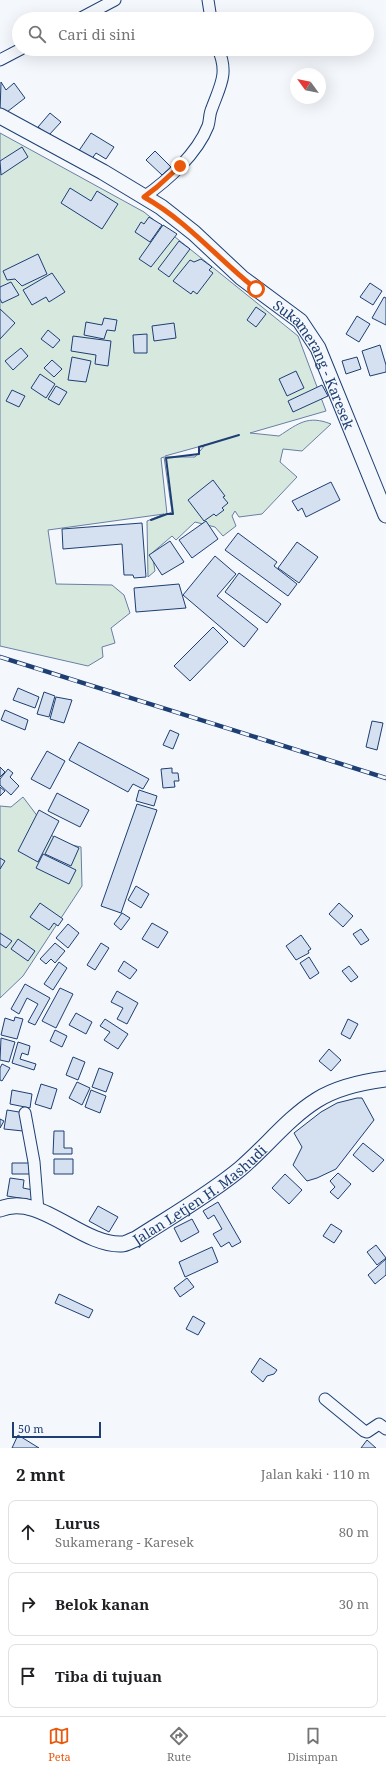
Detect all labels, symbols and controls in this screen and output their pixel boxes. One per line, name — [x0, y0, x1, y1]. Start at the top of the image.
search box — [12, 12, 374, 56]
icon: search — [26, 23, 48, 45]
text: Cari di sini — [58, 24, 135, 44]
north arrow — [290, 68, 326, 104]
route end — [171, 157, 189, 175]
route start — [247, 280, 265, 298]
street label: Sukamerang - Karesek — [270, 295, 360, 432]
street label: Jalan Letjen H. Mashudi — [128, 1140, 270, 1249]
scale bar — [12, 1420, 101, 1439]
text: 50 m — [18, 1421, 44, 1436]
text: 2 mnt — [16, 1463, 65, 1486]
text: Jalan kaki · 110 m — [261, 1465, 370, 1483]
text: Lurus — [55, 1513, 100, 1533]
icon: ahead — [17, 1521, 39, 1543]
text: 80 m — [339, 1523, 369, 1541]
text: Sukamerang - Karesek — [55, 1533, 194, 1551]
icon: right — [17, 1593, 39, 1615]
text: Belok kanan — [55, 1594, 149, 1614]
text: 30 m — [339, 1595, 369, 1613]
icon: arrive — [17, 1665, 39, 1687]
text: Tiba di tujuan — [55, 1666, 162, 1686]
tab: Peta — [48, 1725, 71, 1764]
tab: Rute — [167, 1725, 191, 1764]
tab: Disimpan — [287, 1725, 338, 1764]

